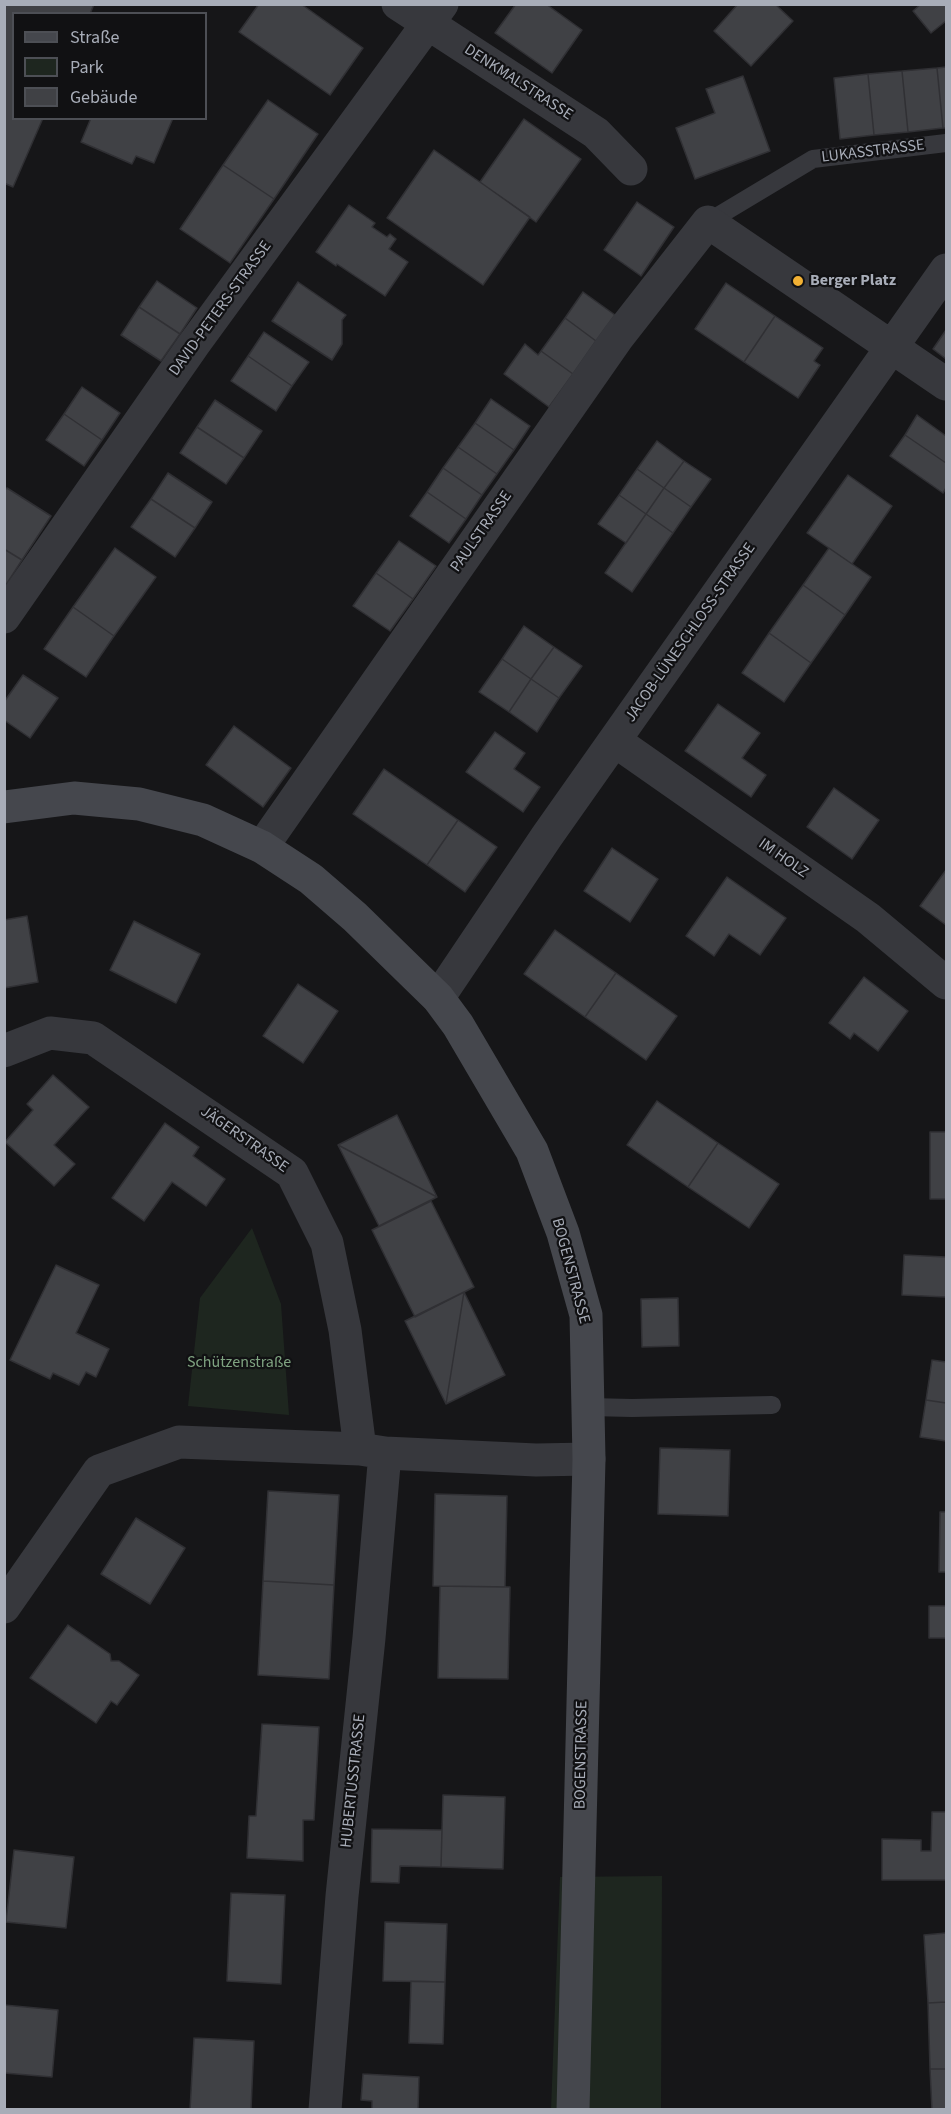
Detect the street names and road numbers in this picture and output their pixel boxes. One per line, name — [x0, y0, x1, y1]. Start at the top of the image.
street label: DENKMALSTRASSE — [460, 41, 576, 125]
street label: LUKASSTRASSE — [820, 136, 926, 168]
street label: DAVID-PETERS-STRASSE — [166, 238, 276, 380]
street label: PAULSTRASSE — [447, 488, 517, 576]
street label: JACOB-LÜNESCHLOSS-STRASSE — [622, 540, 760, 726]
street label: IM HOLZ — [754, 835, 812, 883]
street label: JÄGERSTRASSE — [196, 1103, 292, 1177]
street label: BOGENSTRASSE — [547, 1216, 593, 1326]
street label: BOGENSTRASSE — [571, 1701, 593, 1809]
street label: HUBERTUSSTRASSE — [337, 1713, 371, 1849]

